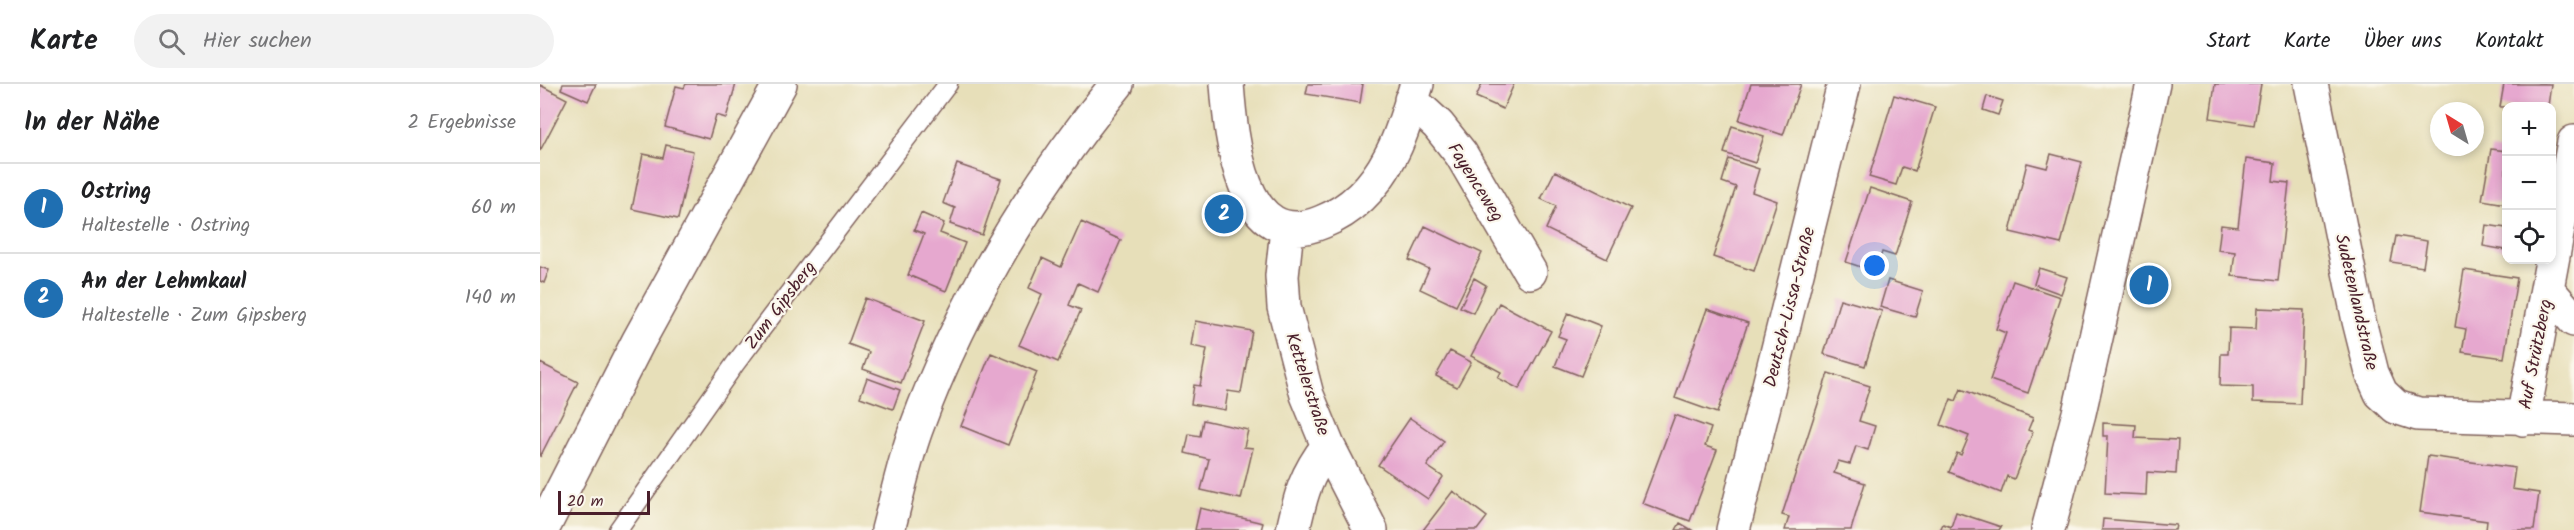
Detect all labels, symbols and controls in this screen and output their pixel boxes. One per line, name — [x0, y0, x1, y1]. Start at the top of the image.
search box — [134, 14, 554, 68]
text: Karte — [30, 19, 98, 64]
text: Hier suchen — [203, 24, 312, 59]
icon: search — [155, 25, 188, 58]
text: Start — [2206, 25, 2251, 58]
text: Karte — [2284, 25, 2330, 58]
text: Über uns — [2363, 25, 2442, 58]
text: Kontakt — [2475, 25, 2544, 58]
text: In der Nähe — [24, 102, 160, 144]
north arrow — [2430, 102, 2484, 156]
map controls — [2502, 102, 2556, 264]
button: + — [2502, 102, 2556, 156]
text: 2 Ergebnisse — [408, 107, 516, 139]
street label: Fayenceweg — [1439, 137, 1511, 228]
button: − — [2502, 156, 2556, 210]
text: Ostring — [81, 175, 151, 210]
text: 1 — [40, 192, 47, 224]
text: 60 m — [471, 192, 516, 224]
pin: 2 — [1204, 192, 1244, 236]
text: Haltestelle · Ostring — [81, 210, 250, 242]
button: locate — [2502, 210, 2556, 264]
street label: Deutsch-Lissa-Straße — [1756, 224, 1824, 391]
street label: Sudetenlandstraße — [2326, 231, 2385, 373]
your location — [1860, 251, 1889, 280]
street label: Zum Gipsberg — [738, 255, 824, 357]
pin: 1 — [2130, 262, 2168, 308]
text: An der Lehmkaul — [81, 265, 246, 300]
text: 2 — [38, 282, 49, 314]
text: 140 m — [465, 282, 516, 314]
street label: Auf Strützberg — [2512, 297, 2561, 412]
text: Haltestelle · Zum Gipsberg — [81, 300, 307, 332]
street label: Kettelerstraße — [1276, 329, 1337, 440]
scale bar — [558, 488, 650, 516]
text: 20 m — [567, 489, 603, 514]

